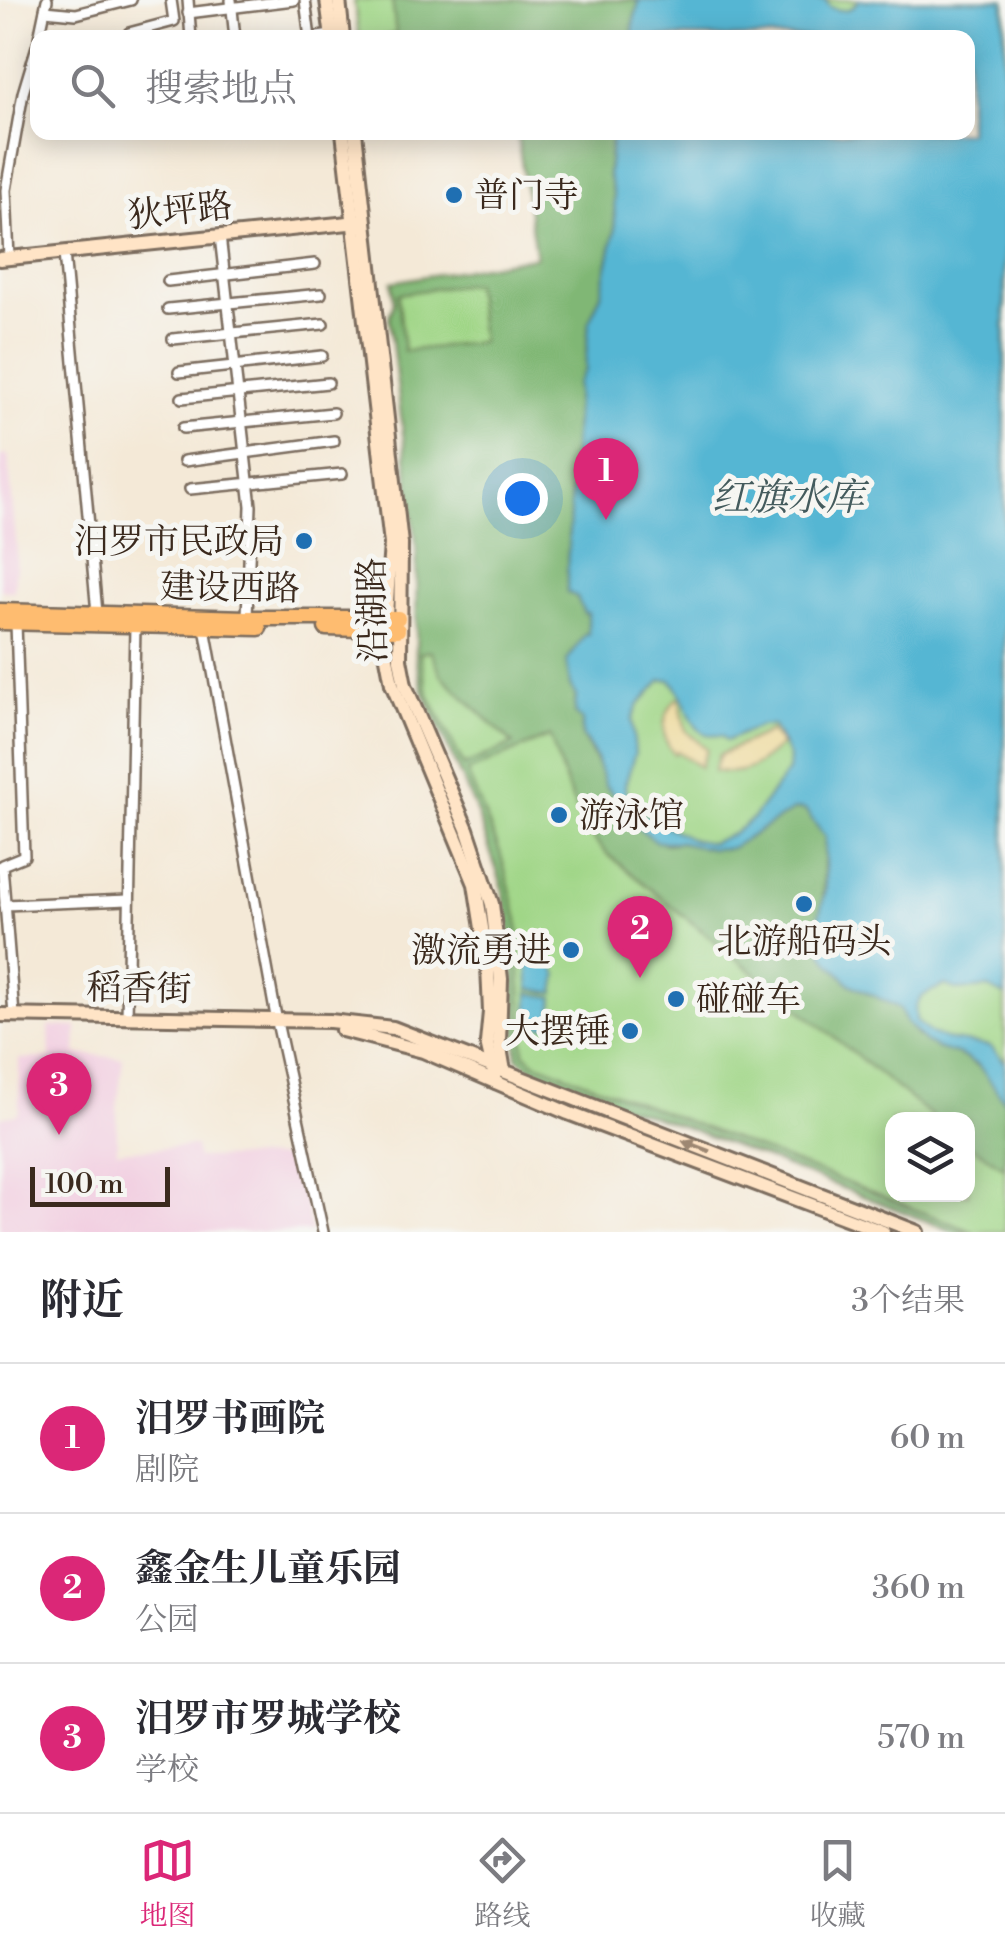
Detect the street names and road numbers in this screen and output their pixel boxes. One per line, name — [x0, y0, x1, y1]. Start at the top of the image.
street label: 狄坪路 — [126, 185, 235, 238]
street label: 沿湖路 — [351, 557, 396, 663]
street label: 建设西路 — [160, 566, 300, 611]
street label: 稻香街 — [86, 967, 192, 1012]

